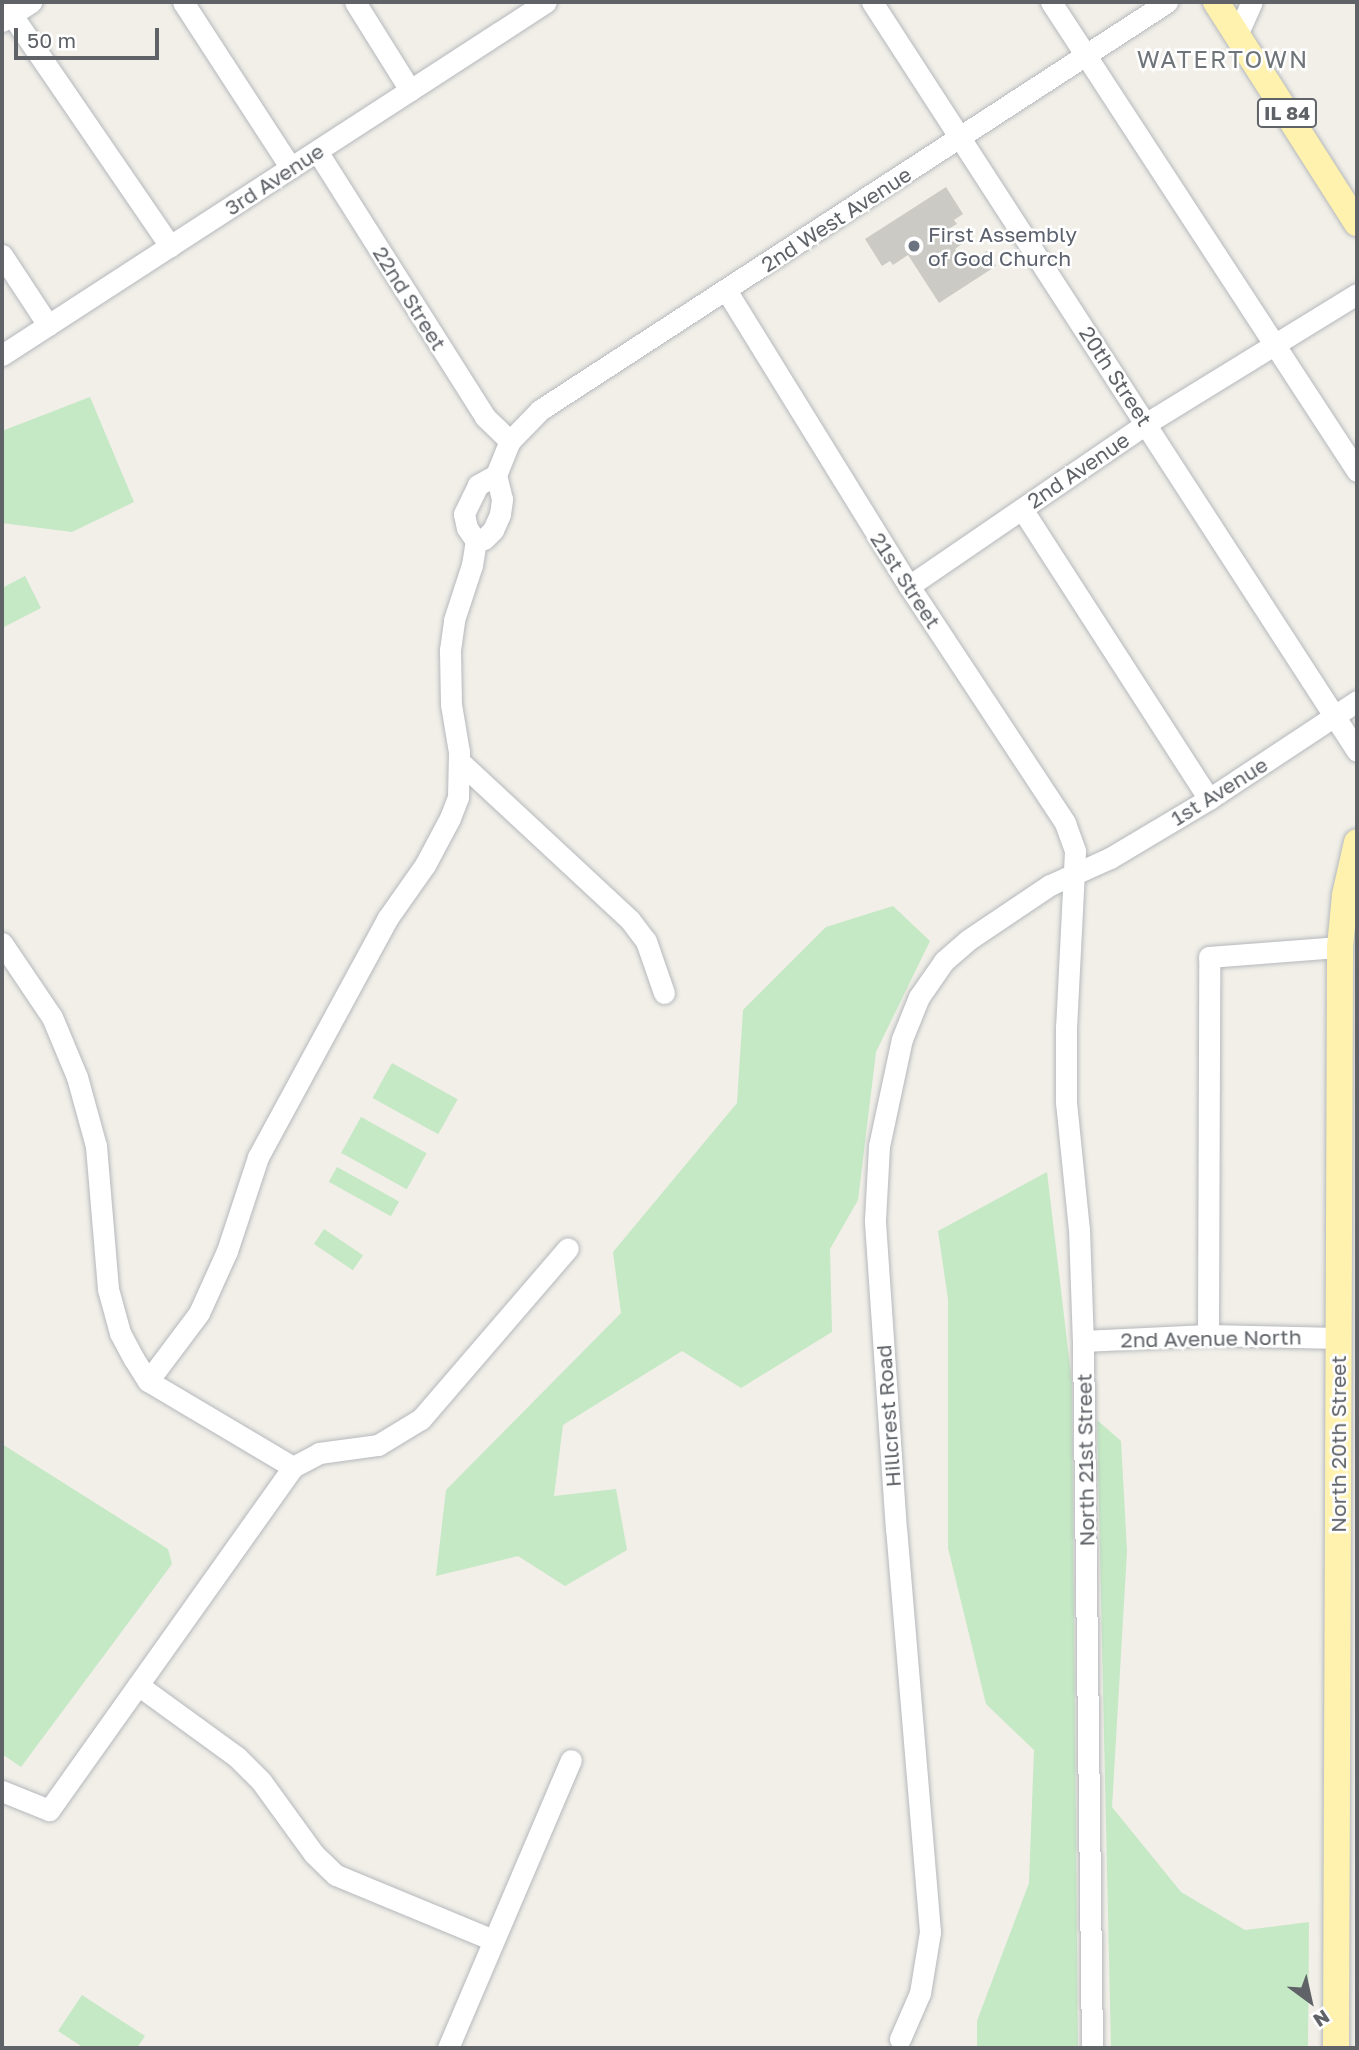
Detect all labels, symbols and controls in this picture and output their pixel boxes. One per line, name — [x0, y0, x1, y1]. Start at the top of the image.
scale bar — [18, 14, 163, 58]
text: 50 m — [27, 27, 76, 53]
district label: WATERTOWN — [1138, 45, 1308, 73]
road number: IL 84 — [1256, 97, 1318, 128]
street label: 3rd Avenue — [220, 138, 328, 220]
street label: 2nd West Avenue — [756, 161, 916, 277]
place label: First Assembly of God Church — [928, 221, 1077, 271]
marker: First Assembly of God Church — [906, 238, 922, 254]
street label: 22nd Street — [368, 241, 452, 355]
street label: 20th Street — [1074, 321, 1158, 431]
street label: 2nd Avenue — [1022, 427, 1134, 513]
street label: 21st Street — [866, 527, 946, 633]
street label: 1st Avenue — [1166, 751, 1272, 831]
street label: 2nd Avenue North — [1120, 1324, 1302, 1352]
street label: Hillcrest Road — [870, 1344, 906, 1488]
street label: North 20th Street — [1325, 1355, 1351, 1533]
street label: North 21st Street — [1071, 1373, 1099, 1547]
north arrow — [1275, 1966, 1345, 2036]
text: N — [1309, 2005, 1334, 2033]

